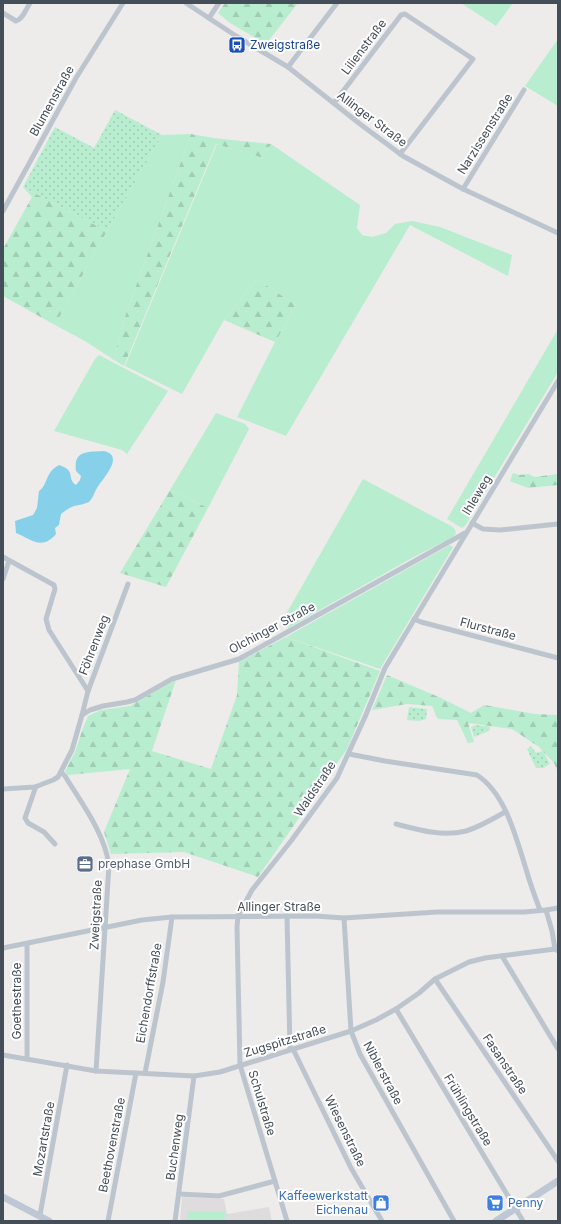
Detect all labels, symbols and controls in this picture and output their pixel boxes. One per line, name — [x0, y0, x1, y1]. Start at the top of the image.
street label: Lilienstraße — [338, 16, 389, 77]
bus stop icon: Zweigstraße — [227, 35, 247, 55]
place label: Zweigstraße — [250, 37, 320, 52]
street label: Blumenstraße — [26, 63, 77, 139]
street label: Allinger Straße — [334, 87, 410, 150]
street label: Narzissenstraße — [454, 91, 515, 177]
street label: Ihleweg — [459, 472, 494, 517]
street label: Olchinger Straße — [226, 599, 317, 657]
street label: Föhrenweg — [75, 613, 112, 677]
street label: Flurstraße — [458, 614, 518, 643]
street label: Waldstraße — [290, 758, 339, 819]
office icon: prephase GmbH — [75, 854, 95, 874]
place label: prephase GmbH — [98, 856, 190, 871]
street label: Zweigstraße — [86, 879, 105, 950]
street label: Allinger Straße — [237, 899, 321, 914]
street label: Eichendorffstraße — [132, 942, 165, 1044]
street label: Goethestraße — [9, 962, 24, 1040]
street label: Zugspitzstraße — [242, 1021, 328, 1060]
street label: Fasanstraße — [480, 1031, 531, 1097]
street label: Niblerstraße — [360, 1039, 406, 1107]
street label: Schulstraße — [245, 1068, 280, 1137]
street label: Frühlingstraße — [441, 1071, 496, 1149]
street label: Wiesenstraße — [322, 1092, 369, 1169]
street label: Beethovenstraße — [95, 1096, 128, 1194]
street label: Mozartstraße — [30, 1100, 57, 1177]
street label: Buchenweg — [162, 1113, 187, 1181]
place label: Kaffeewerkstatt Eichenau — [279, 1188, 368, 1217]
shop icon: Kaffeewerkstatt Eichenau — [371, 1193, 391, 1213]
supermarket icon: Penny — [485, 1193, 505, 1213]
place label: Penny — [508, 1195, 544, 1210]

